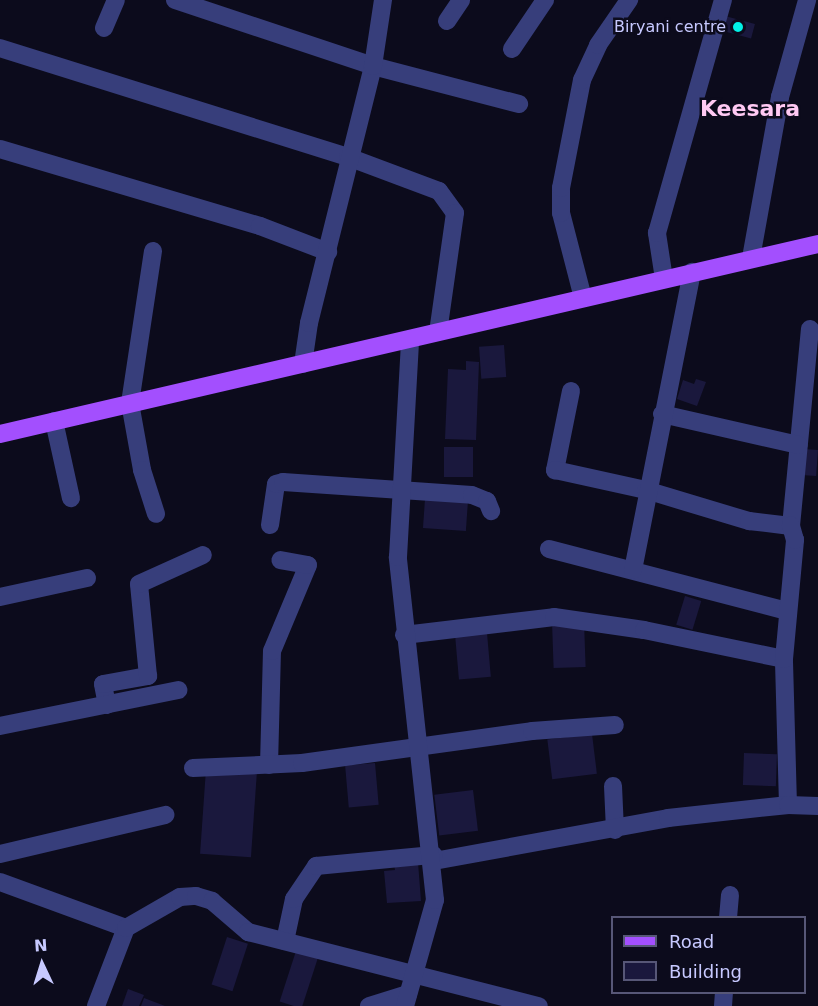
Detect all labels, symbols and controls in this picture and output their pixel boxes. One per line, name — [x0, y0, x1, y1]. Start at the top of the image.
place label: Biryani centre — [614, 17, 726, 37]
marker: Biryani centre — [731, 20, 745, 34]
district label: Keesara — [700, 96, 800, 122]
legend — [611, 916, 806, 994]
text: Road — [669, 931, 714, 952]
north arrow — [12, 934, 72, 994]
text: N — [33, 936, 48, 955]
text: Building — [669, 961, 742, 982]

